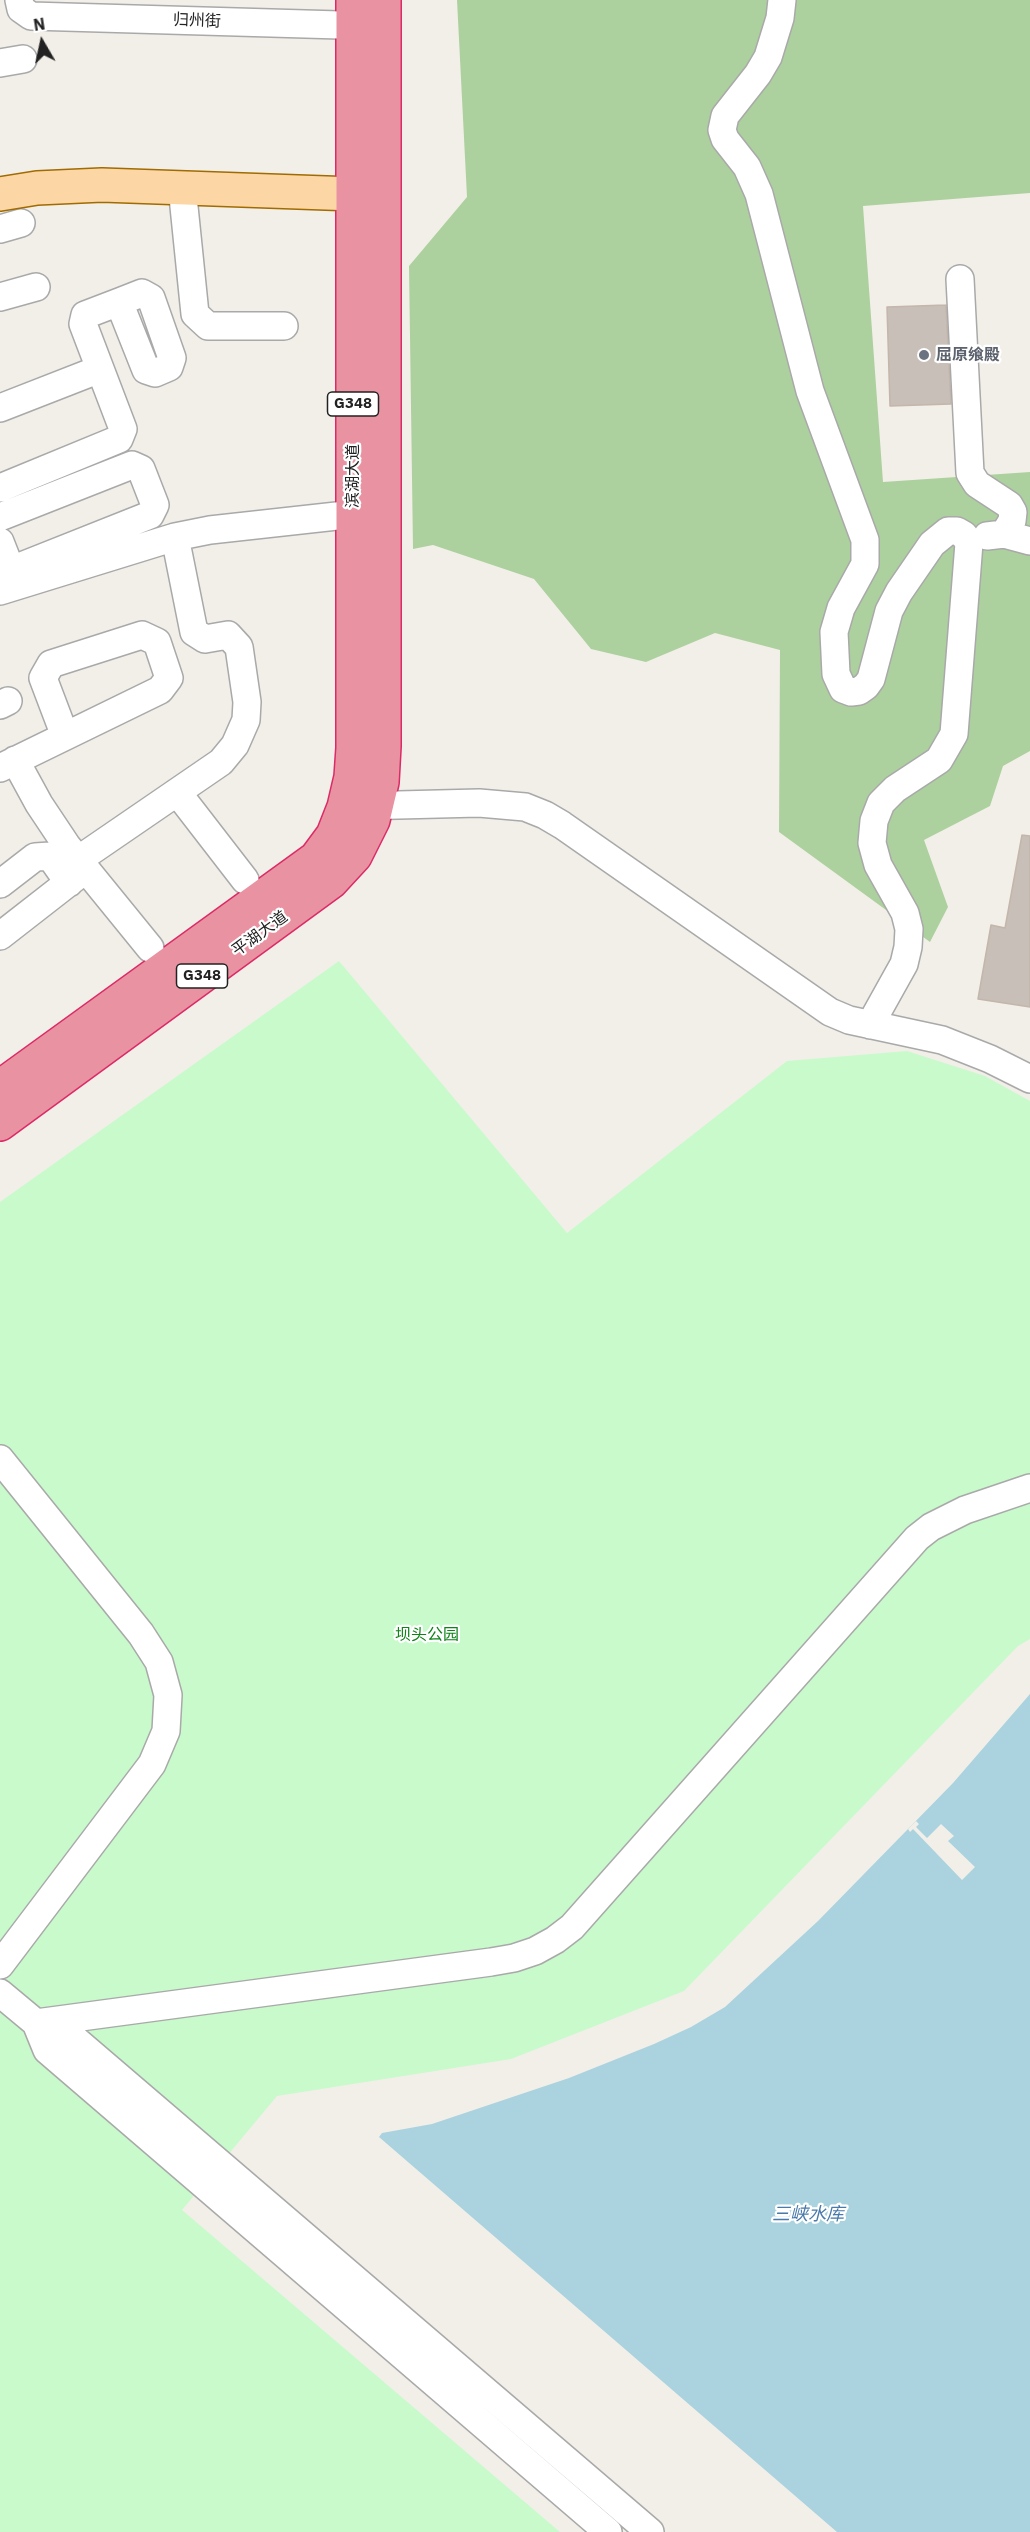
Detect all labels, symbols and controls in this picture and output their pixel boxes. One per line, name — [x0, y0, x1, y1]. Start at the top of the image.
street label: 归州街 — [173, 11, 221, 31]
north arrow — [12, 12, 72, 72]
text: N — [32, 13, 46, 35]
place label: 屈原飨殿 — [936, 345, 1000, 365]
marker: 屈原飨殿 — [917, 348, 931, 362]
road number: G348 — [328, 392, 378, 416]
street label: 滨湖大道 — [343, 444, 363, 508]
street label: 平湖大道 — [228, 907, 292, 961]
road number: G348 — [176, 964, 228, 988]
park label: 坝头公园 — [395, 1625, 459, 1645]
water label: 三峡水库 — [772, 2204, 844, 2226]

